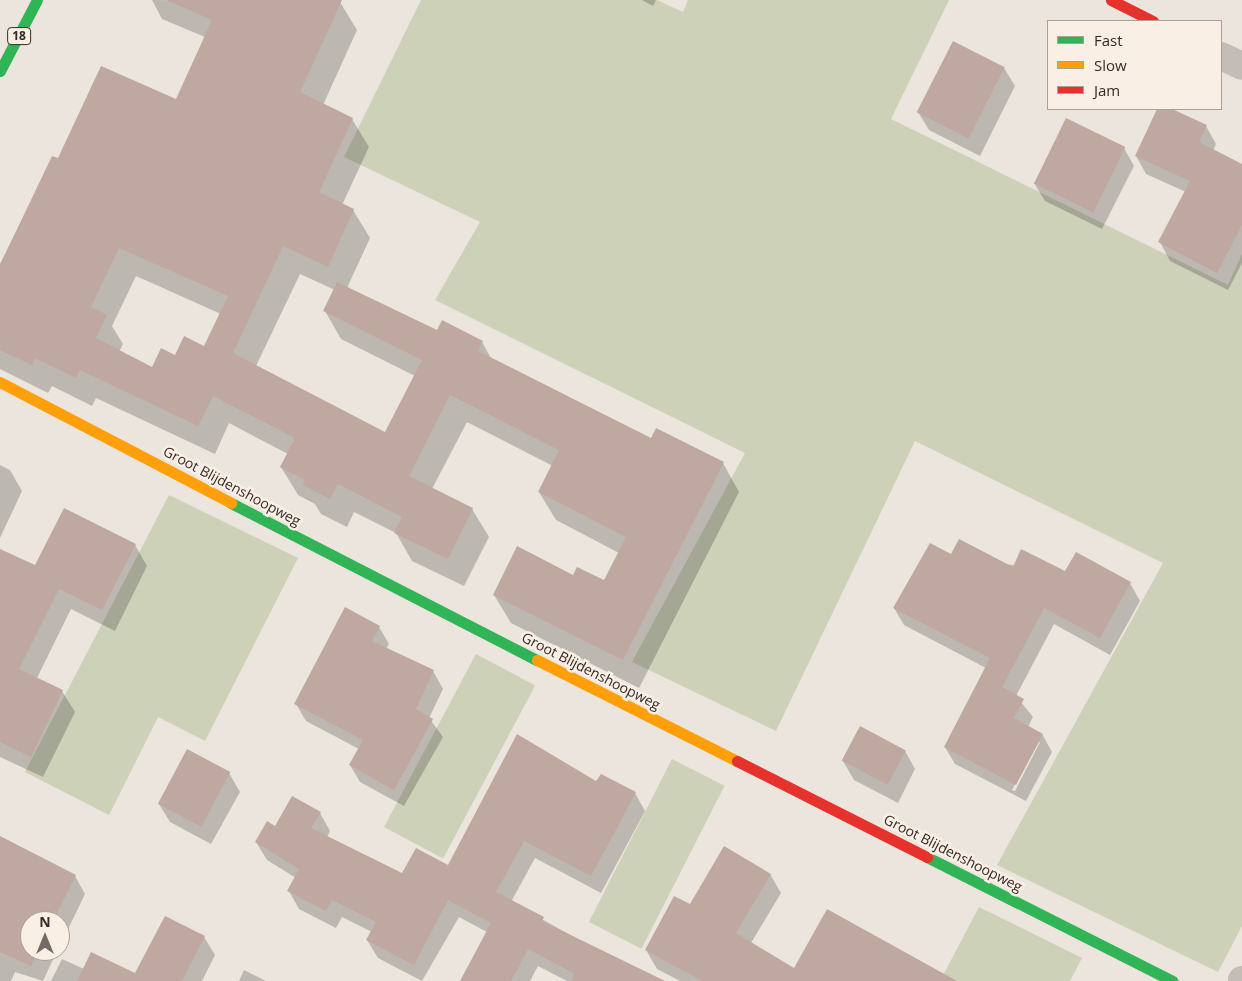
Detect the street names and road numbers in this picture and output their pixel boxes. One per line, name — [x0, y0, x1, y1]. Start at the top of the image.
road number: 18 — [6, 27, 32, 46]
street label: Groot Blijdenshoopweg — [161, 443, 303, 529]
street label: Groot Blijdenshoopweg — [519, 629, 663, 713]
street label: Groot Blijdenshoopweg — [881, 811, 1025, 895]

